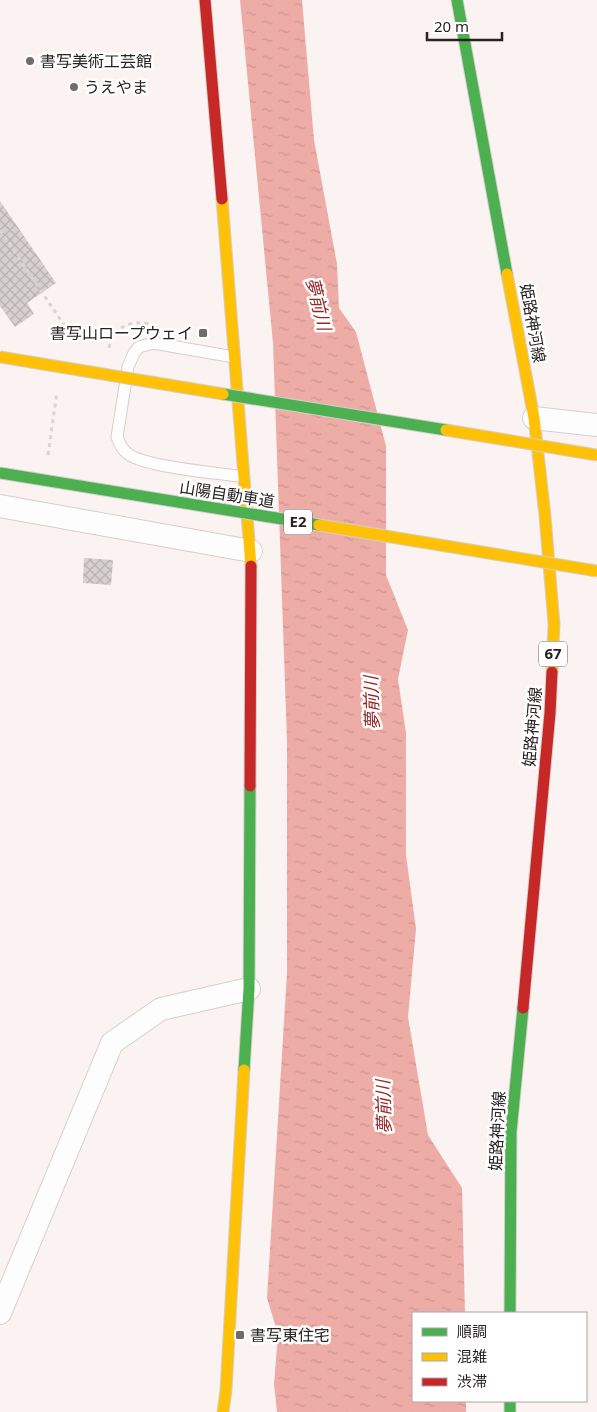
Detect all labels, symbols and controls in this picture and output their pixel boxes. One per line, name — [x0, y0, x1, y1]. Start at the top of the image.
scale bar — [427, 10, 502, 42]
text: 20 m — [434, 16, 469, 36]
place label: 書写美術工芸館 — [40, 50, 152, 72]
marker: 書写美術工芸館 — [24, 55, 36, 67]
place label: うえやま — [84, 76, 148, 98]
marker: うえやま — [68, 81, 80, 93]
water label: 夢前川 — [301, 275, 338, 335]
street label: 姫路神河線 — [515, 282, 551, 364]
place label: 書写山ロープウェイ — [50, 322, 193, 344]
marker: 書写山ロープウェイ — [197, 327, 209, 339]
street label: 山陽自動車道 — [178, 476, 276, 512]
road number: E2 — [284, 510, 312, 534]
road number: 67 — [539, 642, 567, 666]
water label: 夢前川 — [358, 674, 384, 730]
street label: 姫路神河線 — [518, 686, 546, 768]
water label: 夢前川 — [370, 1078, 396, 1134]
street label: 姫路神河線 — [484, 1090, 510, 1172]
legend — [412, 1312, 587, 1402]
text: 順調 — [457, 1321, 487, 1341]
place label: 書写東住宅 — [250, 1324, 330, 1346]
marker: 書写東住宅 — [234, 1329, 246, 1341]
text: 混雑 — [457, 1346, 487, 1366]
text: 渋滞 — [457, 1371, 487, 1391]

